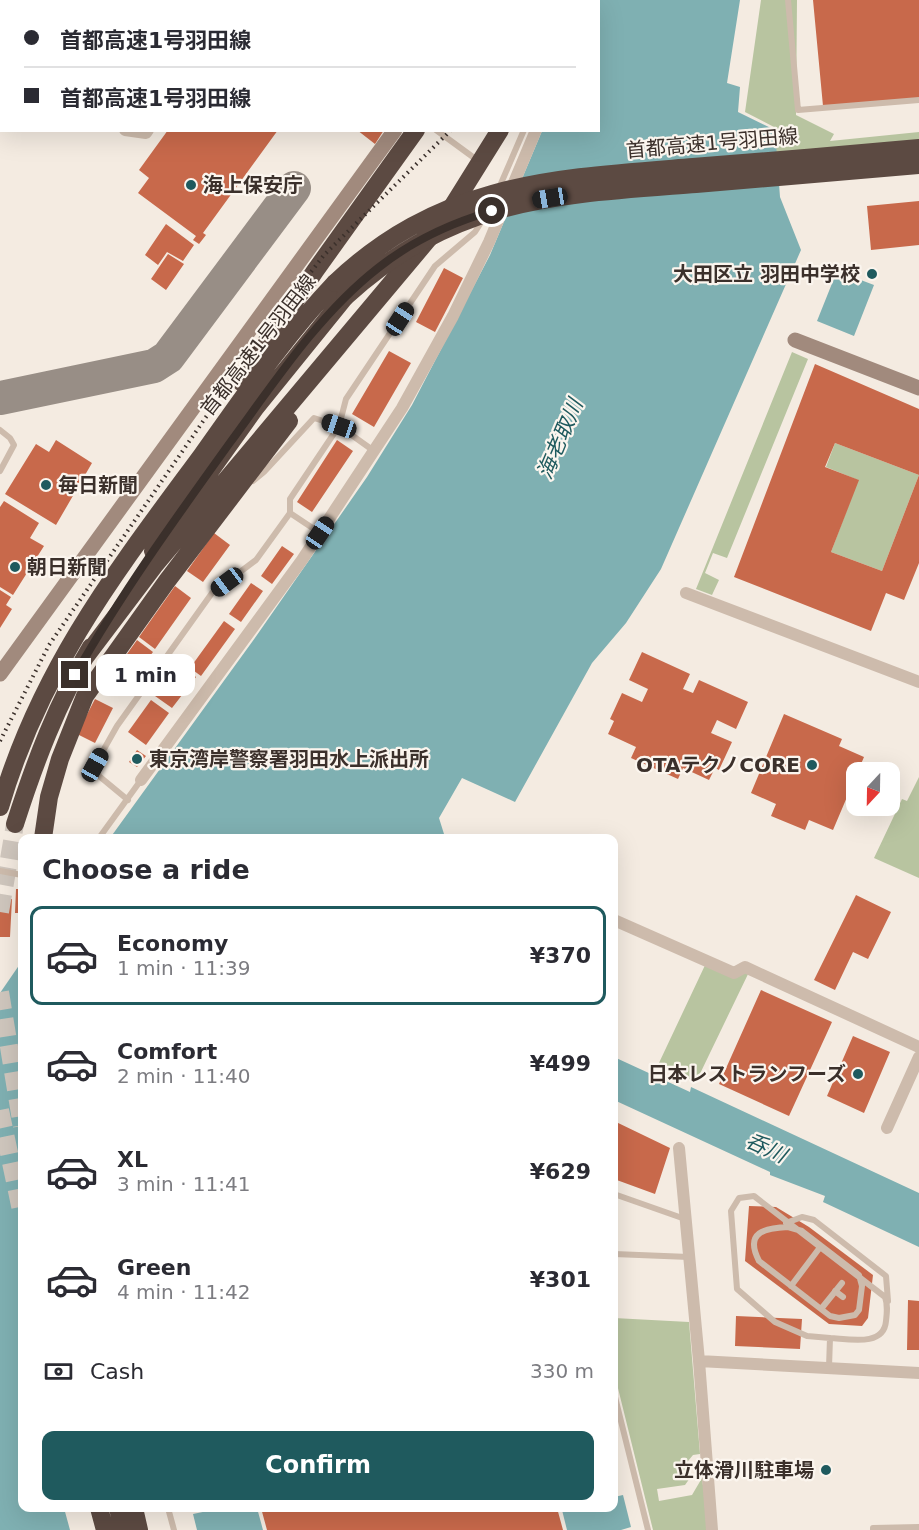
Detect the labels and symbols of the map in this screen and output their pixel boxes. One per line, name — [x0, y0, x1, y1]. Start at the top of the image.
street label: 首都高速1号羽田線 — [625, 124, 799, 162]
place label: 海上保安庁 — [203, 173, 303, 197]
marker: 海上保安庁 — [184, 178, 198, 192]
car — [531, 186, 569, 210]
route start — [478, 197, 505, 224]
place label: 大田区立 羽田中学校 — [673, 262, 860, 286]
marker: 大田区立 羽田中学校 — [865, 267, 879, 281]
street label: 首都高速1号羽田線 — [195, 270, 321, 420]
car — [383, 299, 417, 339]
water label: 海老取川 — [533, 394, 588, 482]
car — [319, 412, 359, 440]
place label: 毎日新聞 — [58, 473, 138, 497]
marker: 毎日新聞 — [39, 478, 53, 492]
car — [302, 513, 338, 553]
place label: 朝日新聞 — [27, 555, 107, 579]
marker: 朝日新聞 — [8, 560, 22, 574]
car — [207, 564, 247, 600]
callout: 1 min — [96, 654, 195, 696]
route end — [61, 661, 88, 688]
car — [78, 745, 112, 785]
place label: 東京湾岸警察署羽田水上派出所 — [149, 747, 429, 771]
marker: 東京湾岸警察署羽田水上派出所 — [130, 752, 144, 766]
place label: OTAテクノCORE — [636, 753, 800, 777]
marker: OTAテクノCORE — [805, 758, 819, 772]
north arrow — [846, 762, 900, 816]
place label: 日本レストランフーズ — [648, 1062, 846, 1086]
marker: 日本レストランフーズ — [851, 1067, 865, 1081]
water label: 呑川 — [742, 1128, 792, 1169]
place label: 立体滑川駐車場 — [674, 1458, 814, 1482]
marker: 立体滑川駐車場 — [819, 1463, 833, 1477]

